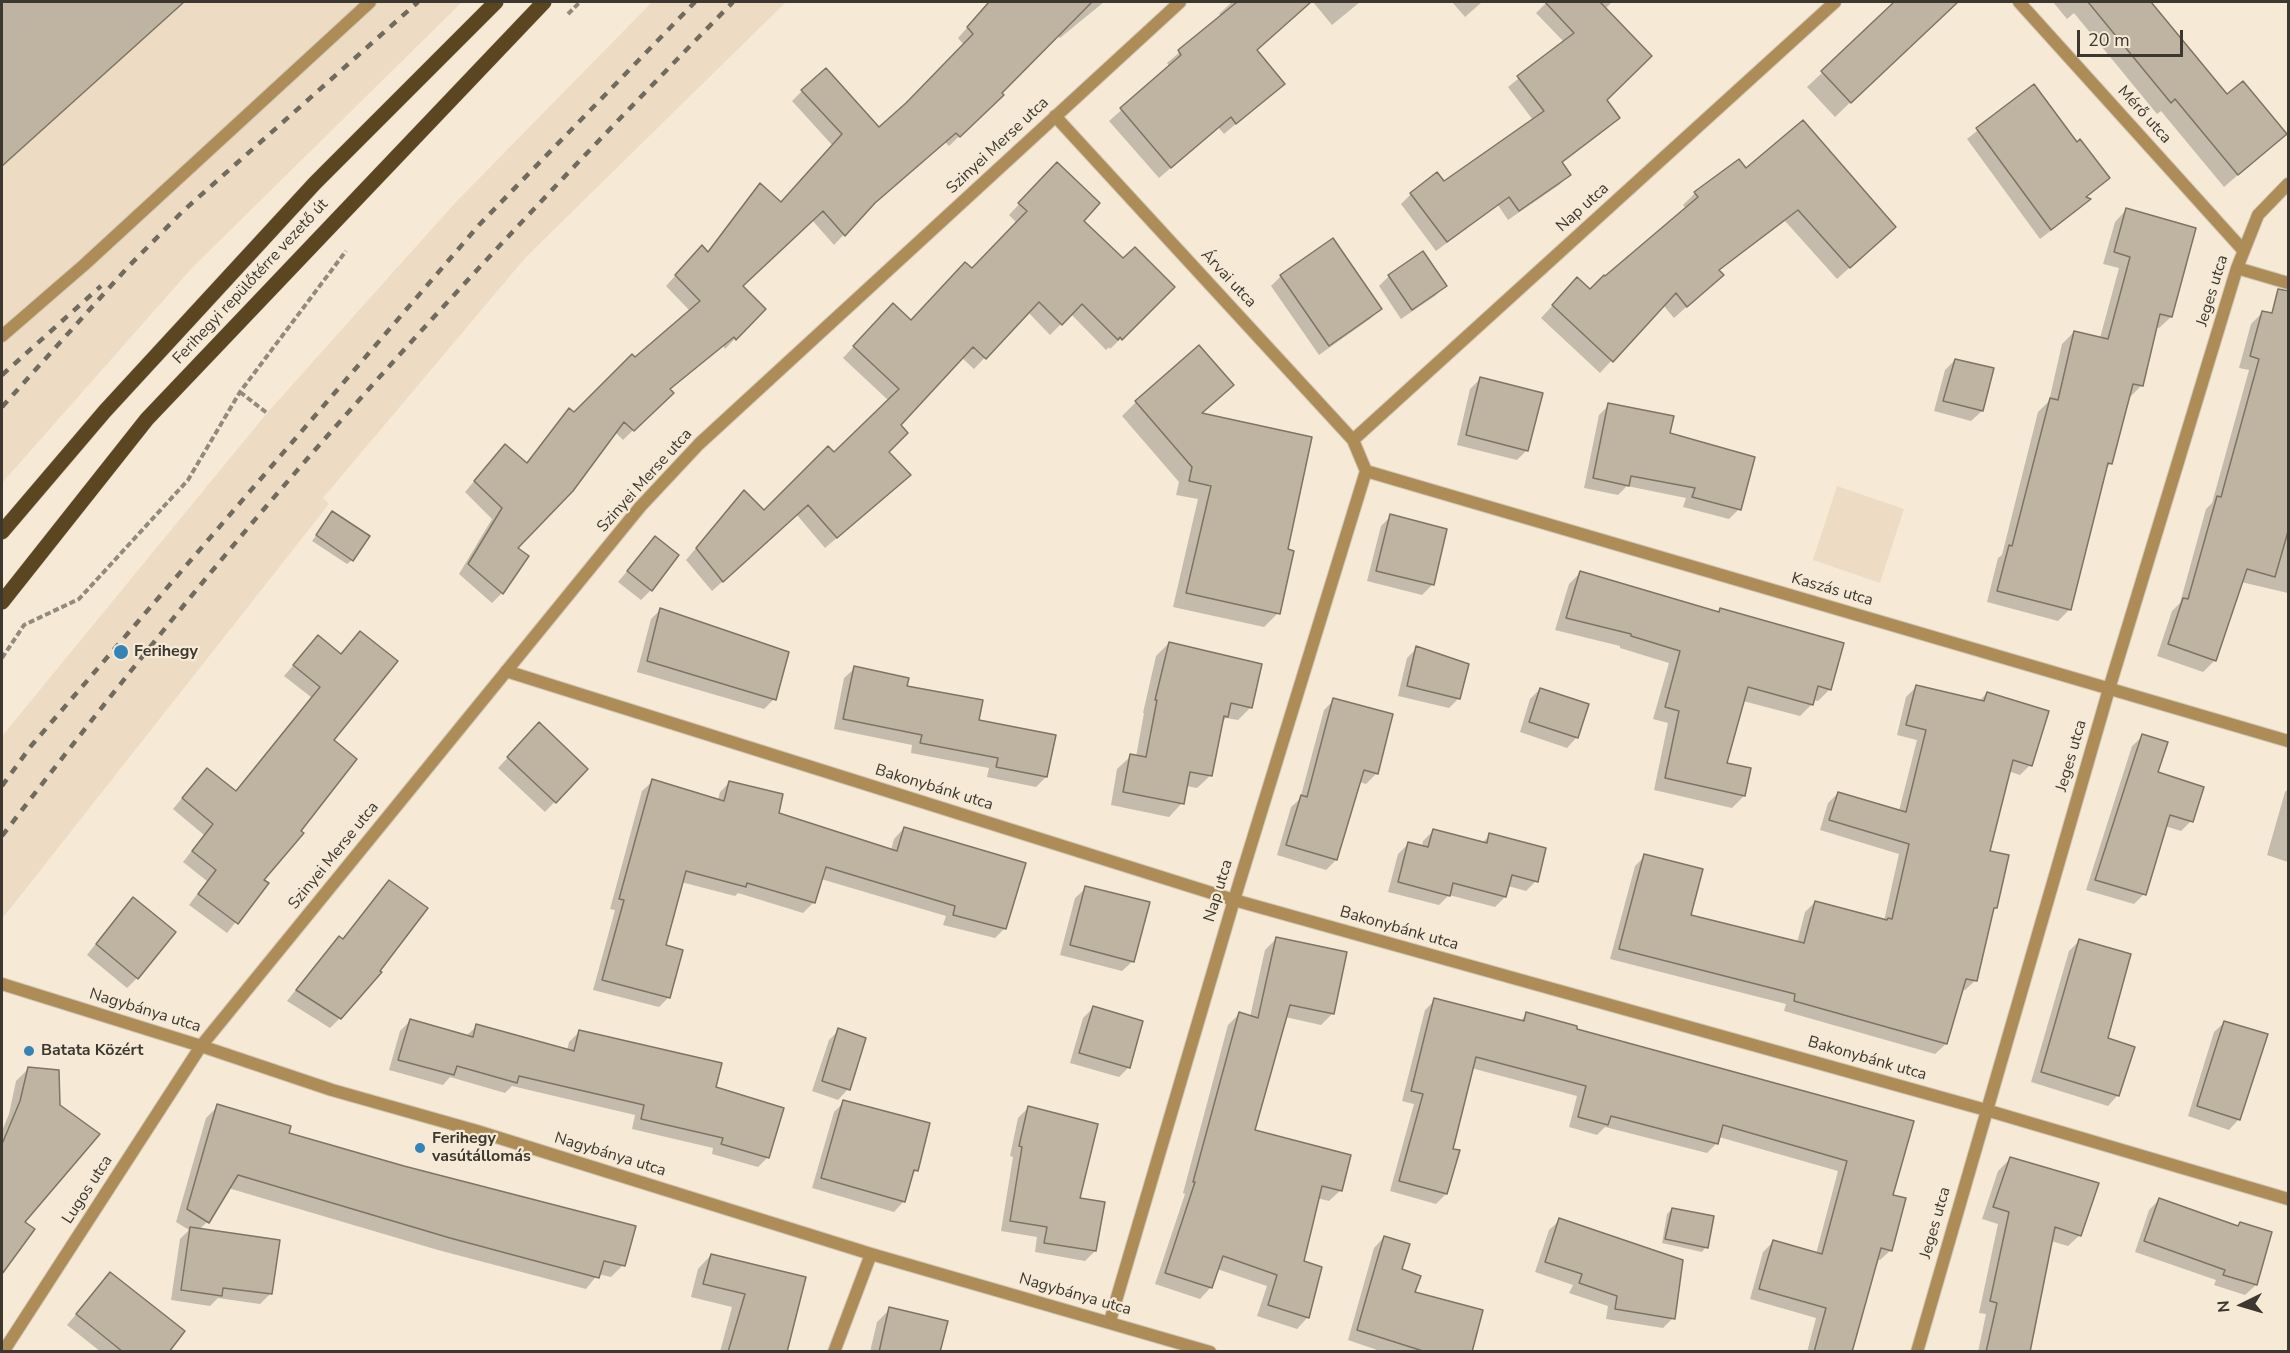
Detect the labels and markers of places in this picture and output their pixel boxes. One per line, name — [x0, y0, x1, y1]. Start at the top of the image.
place label: Ferihegy — [134, 642, 198, 662]
marker: Ferihegy — [112, 643, 130, 661]
place label: Batata Közért — [41, 1041, 143, 1061]
marker: Batata Közért — [22, 1044, 36, 1058]
place label: Ferihegy vasútállomás — [432, 1129, 531, 1167]
marker: Ferihegy vasútállomás — [413, 1141, 427, 1155]

